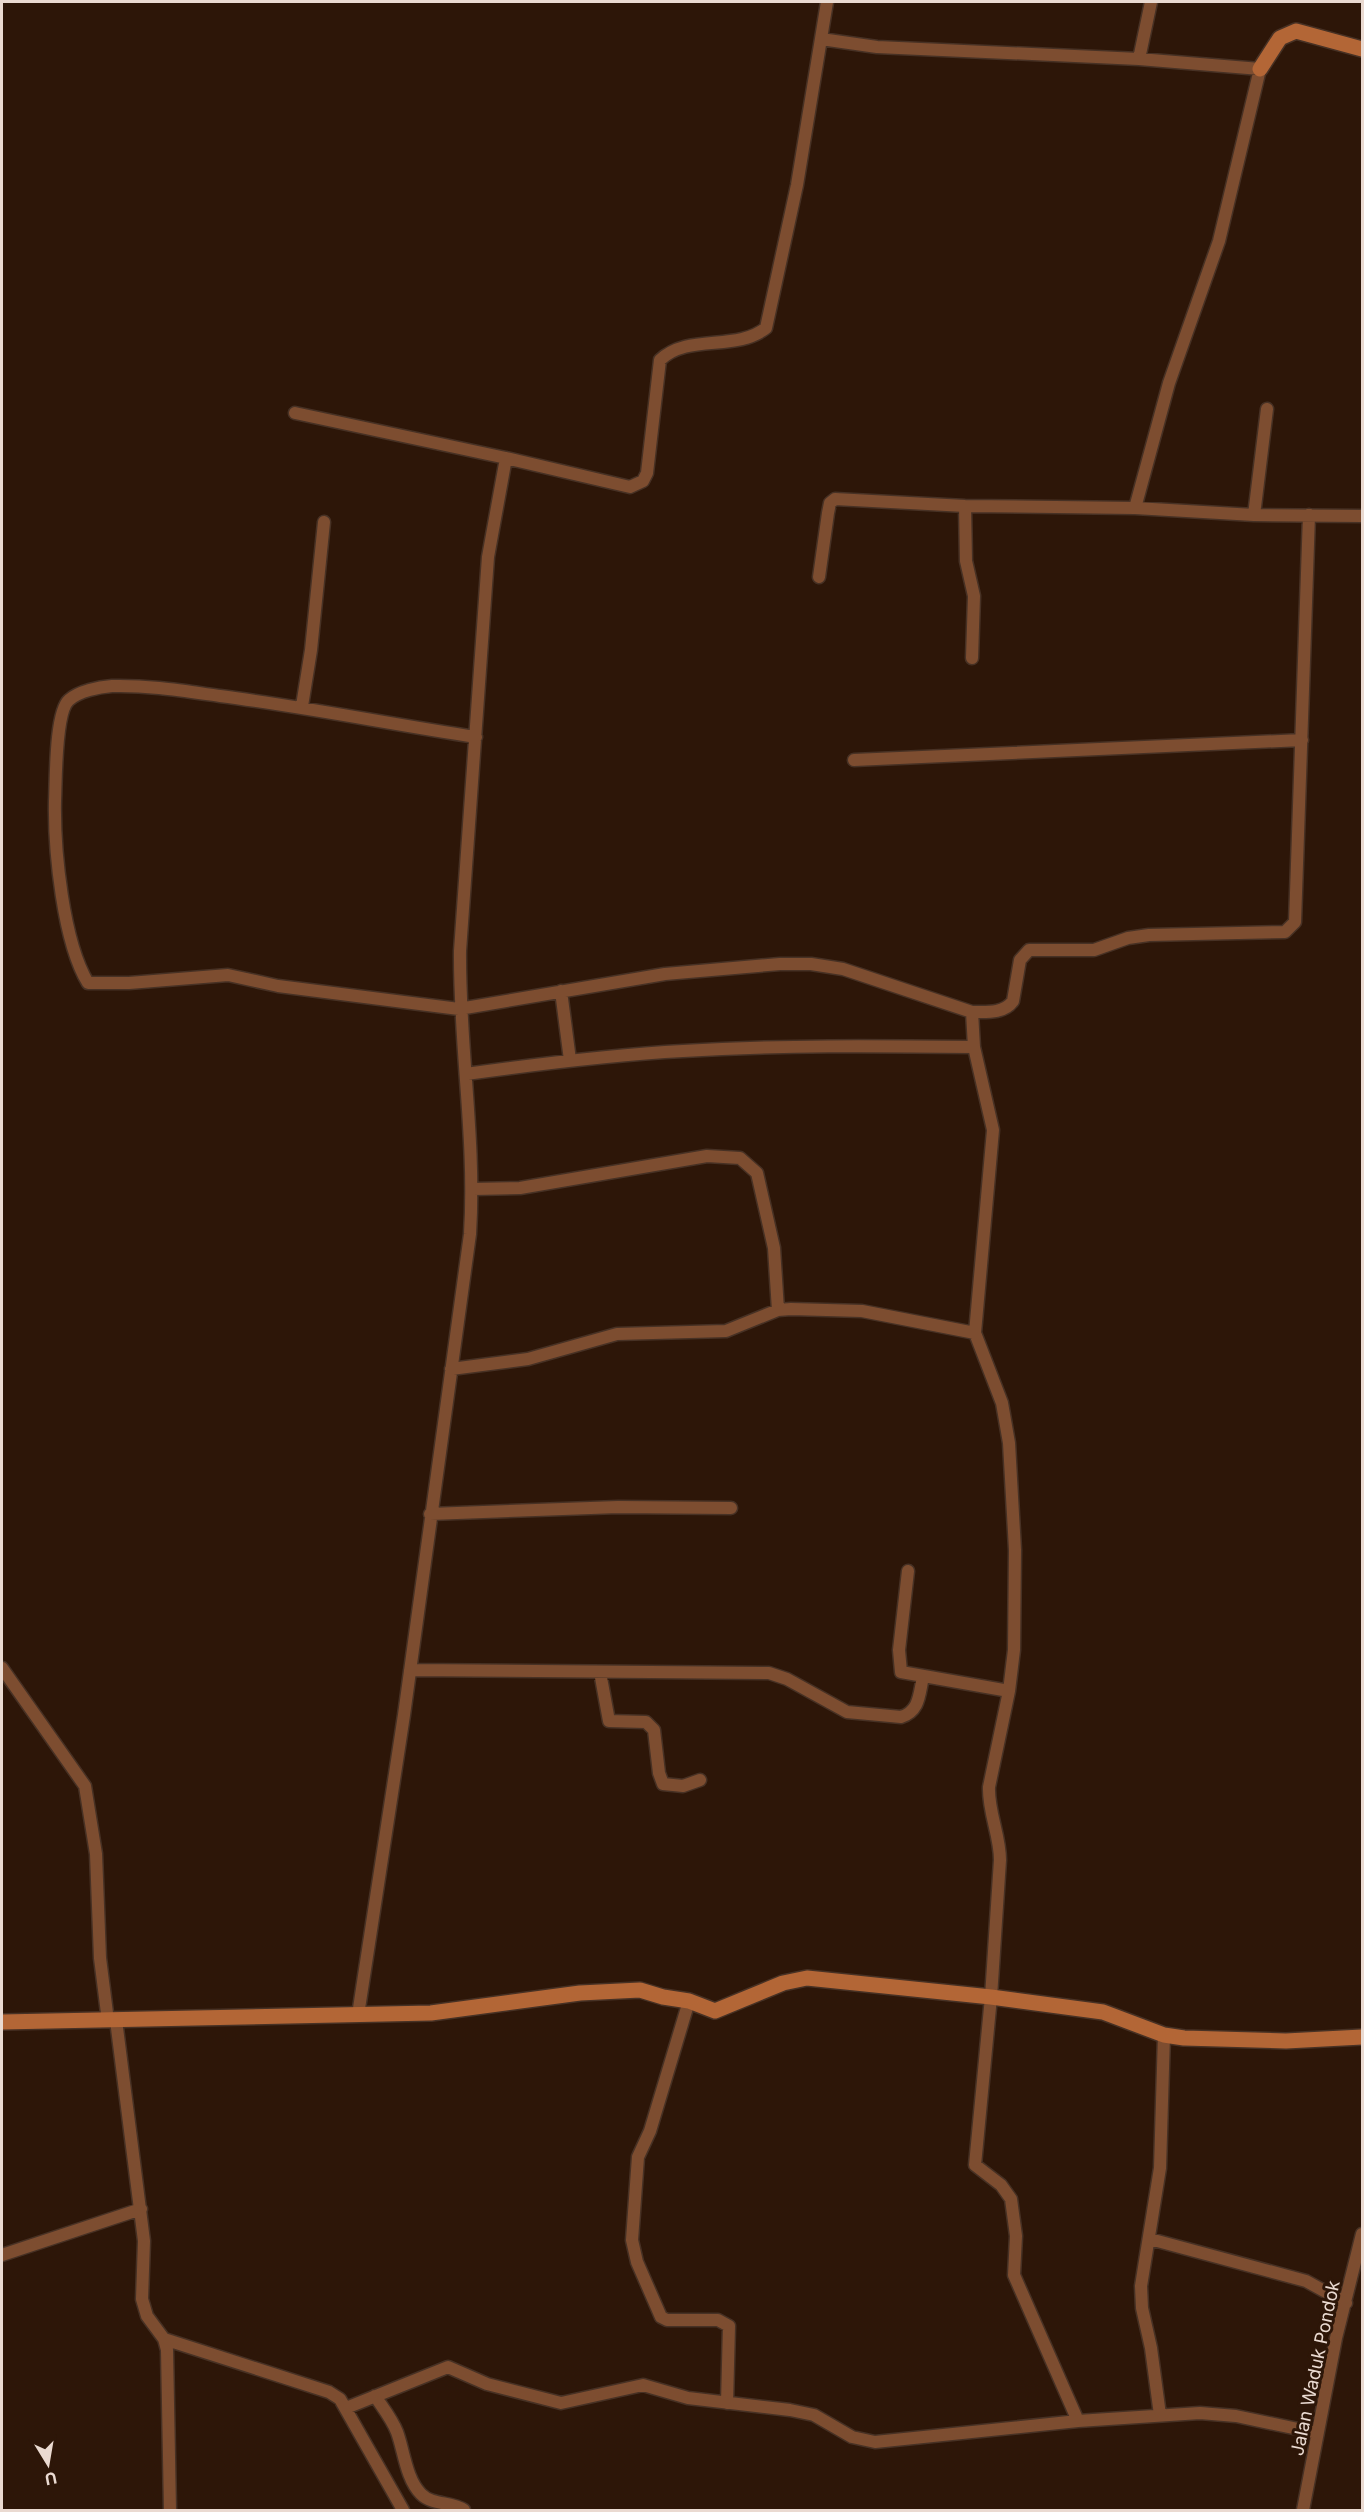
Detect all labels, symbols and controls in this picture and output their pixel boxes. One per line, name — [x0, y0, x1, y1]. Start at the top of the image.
street label: Jalan Waduk Pondok — [1286, 2278, 1344, 2458]
north arrow — [18, 2434, 78, 2494]
text: U — [43, 2468, 59, 2490]

